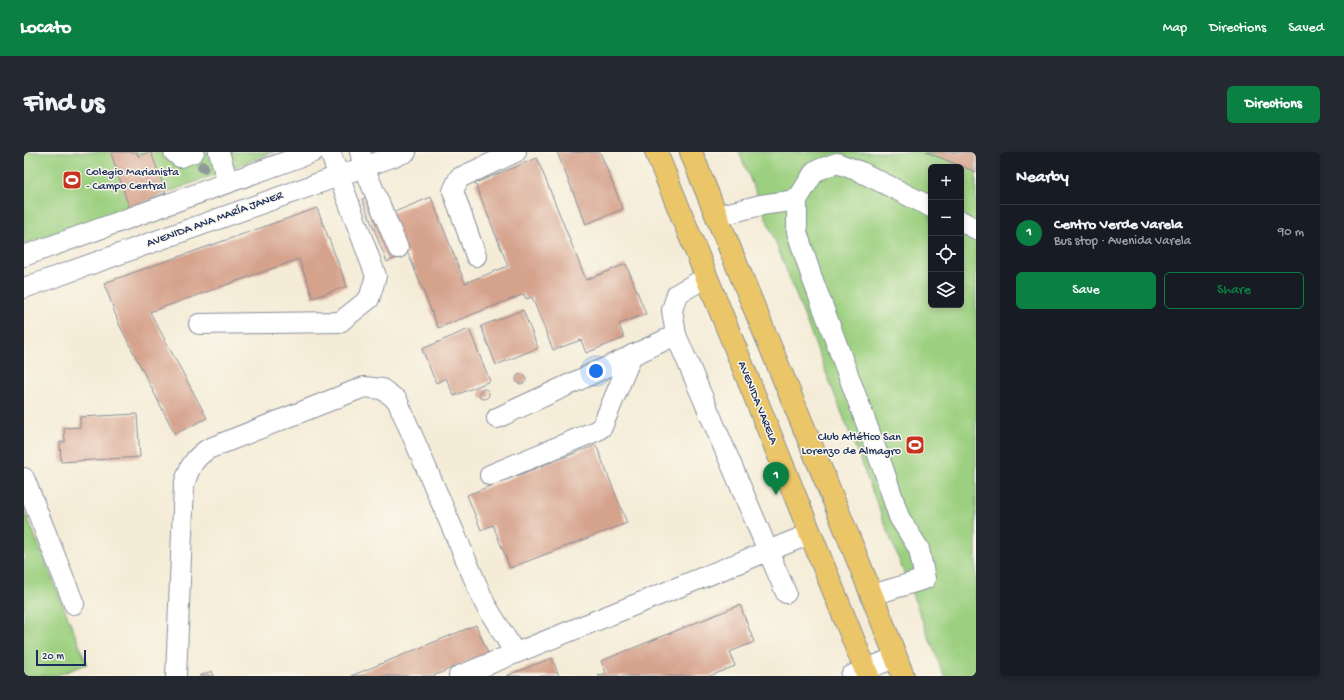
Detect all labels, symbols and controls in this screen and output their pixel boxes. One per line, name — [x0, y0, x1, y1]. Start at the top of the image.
text: Locato — [20, 17, 71, 40]
text: Map — [1163, 20, 1187, 37]
text: Directions — [1209, 20, 1266, 37]
text: Saved — [1288, 20, 1324, 37]
button: Directions — [1227, 86, 1320, 123]
text: Find us — [24, 88, 104, 121]
map controls — [928, 164, 964, 308]
button: + — [928, 164, 964, 200]
place label: Colegio Marianista - Campo Central — [86, 166, 179, 194]
text: Nearby — [1016, 168, 1069, 188]
sports icon: Colegio Marianista - Campo Central — [61, 169, 83, 191]
street label: AVENIDA ANA MARÍA JANER — [145, 189, 286, 251]
button: − — [928, 200, 964, 236]
text: Centro Verde Varela — [1054, 216, 1183, 234]
text: 1 — [1026, 225, 1032, 240]
text: 90 m — [1278, 225, 1304, 240]
text: Bus stop · Avenida Varela — [1054, 234, 1191, 249]
button: locate — [928, 236, 964, 272]
button: layers — [928, 272, 964, 308]
button: Save — [1016, 272, 1156, 309]
button: Share — [1164, 272, 1304, 309]
street label: AVENIDA VARELA — [734, 359, 780, 448]
your location — [586, 361, 606, 381]
place label: Club Atlético San Lorenzo de Almagro — [802, 431, 901, 459]
sports icon: Club Atlético San Lorenzo de Almagro — [904, 434, 926, 456]
pin: 1 — [763, 462, 789, 495]
scale bar — [36, 648, 86, 667]
text: 20 m — [42, 651, 64, 663]

